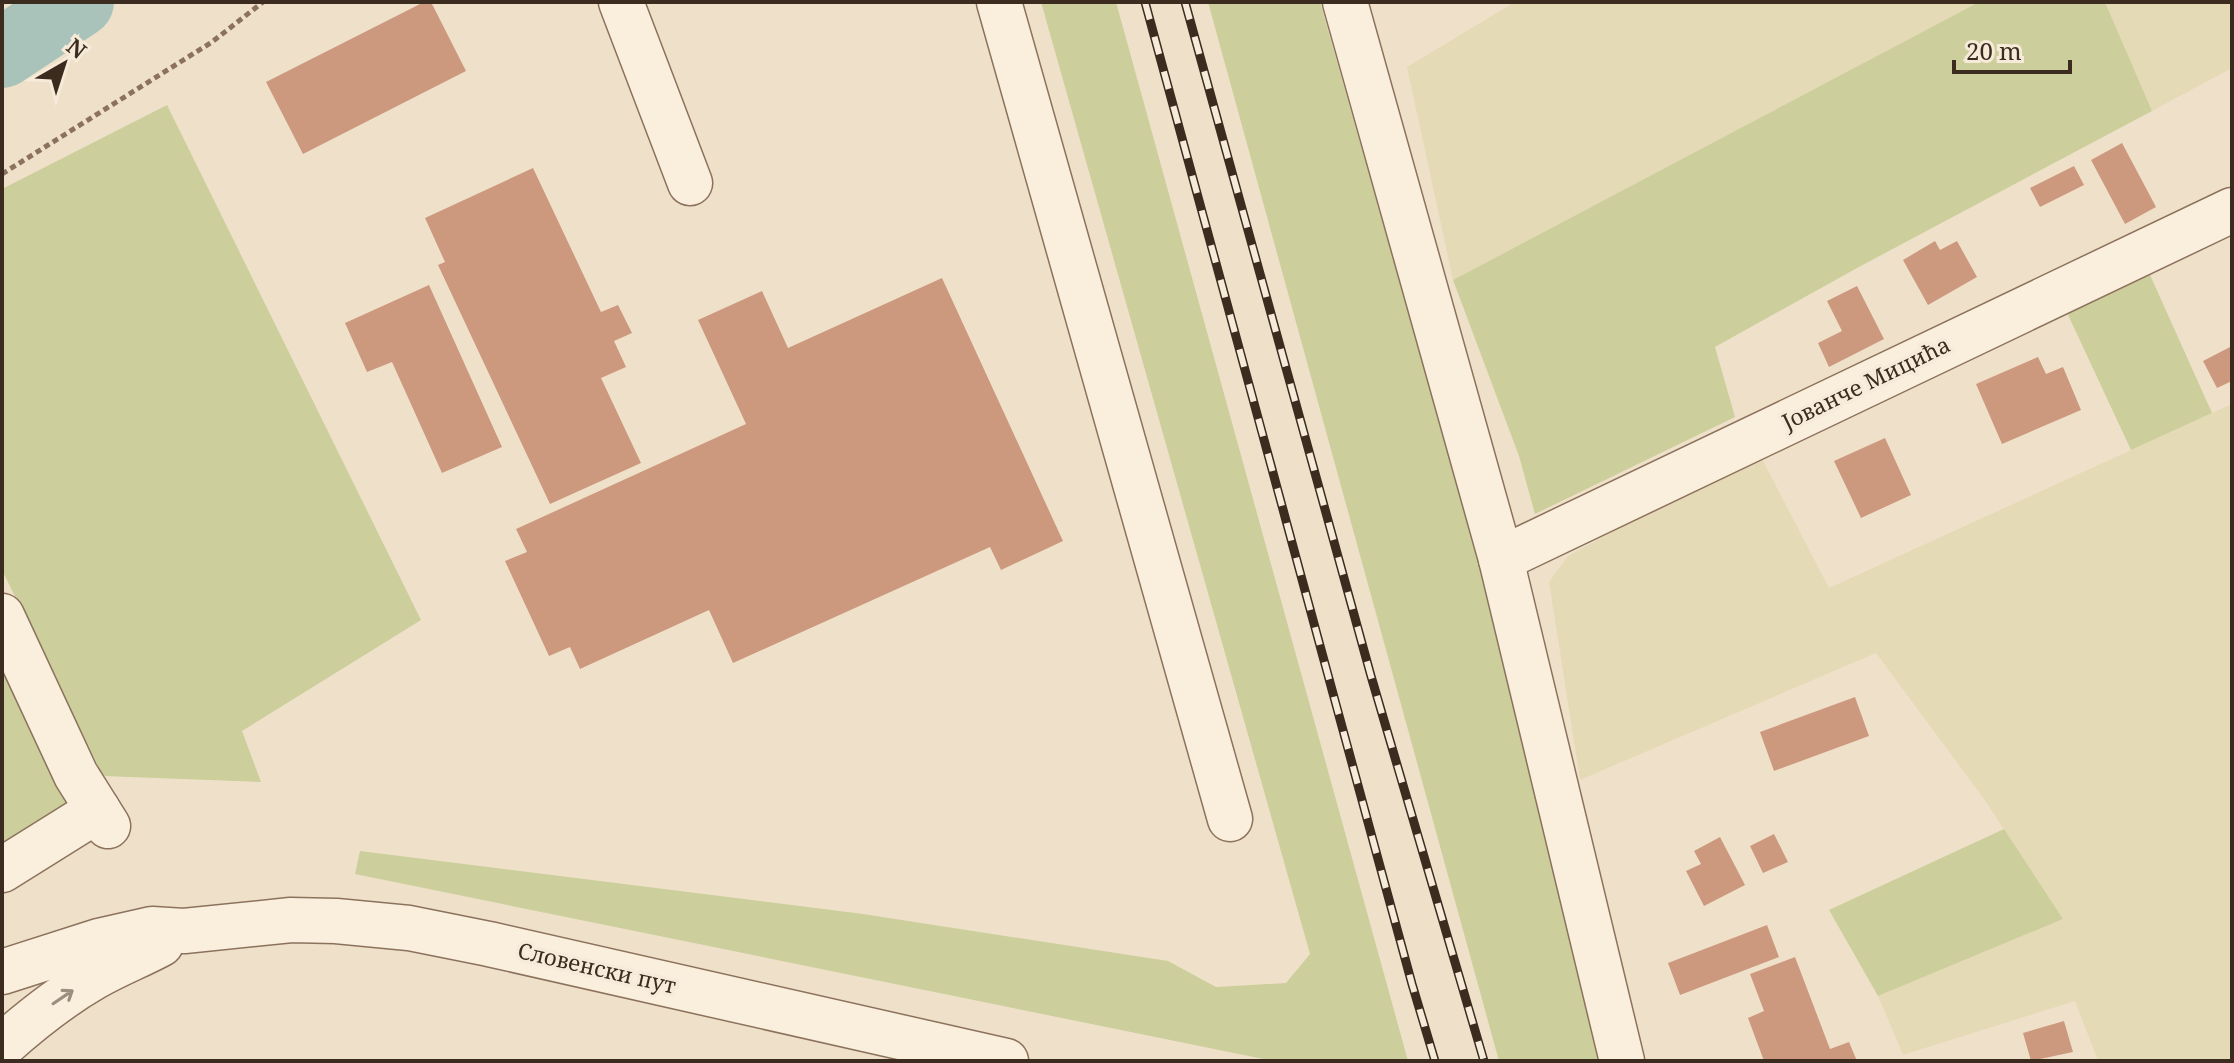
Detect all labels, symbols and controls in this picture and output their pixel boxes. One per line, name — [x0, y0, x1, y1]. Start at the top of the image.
north arrow — [24, 24, 104, 104]
scale bar — [1954, 24, 2070, 74]
text: N — [61, 31, 93, 65]
text: 20 m — [1966, 34, 2022, 67]
street label: Јованче Мицића — [1775, 328, 1955, 436]
street label: Словенски пут — [515, 934, 680, 1000]
one-way arrow — [51, 989, 73, 1005]

